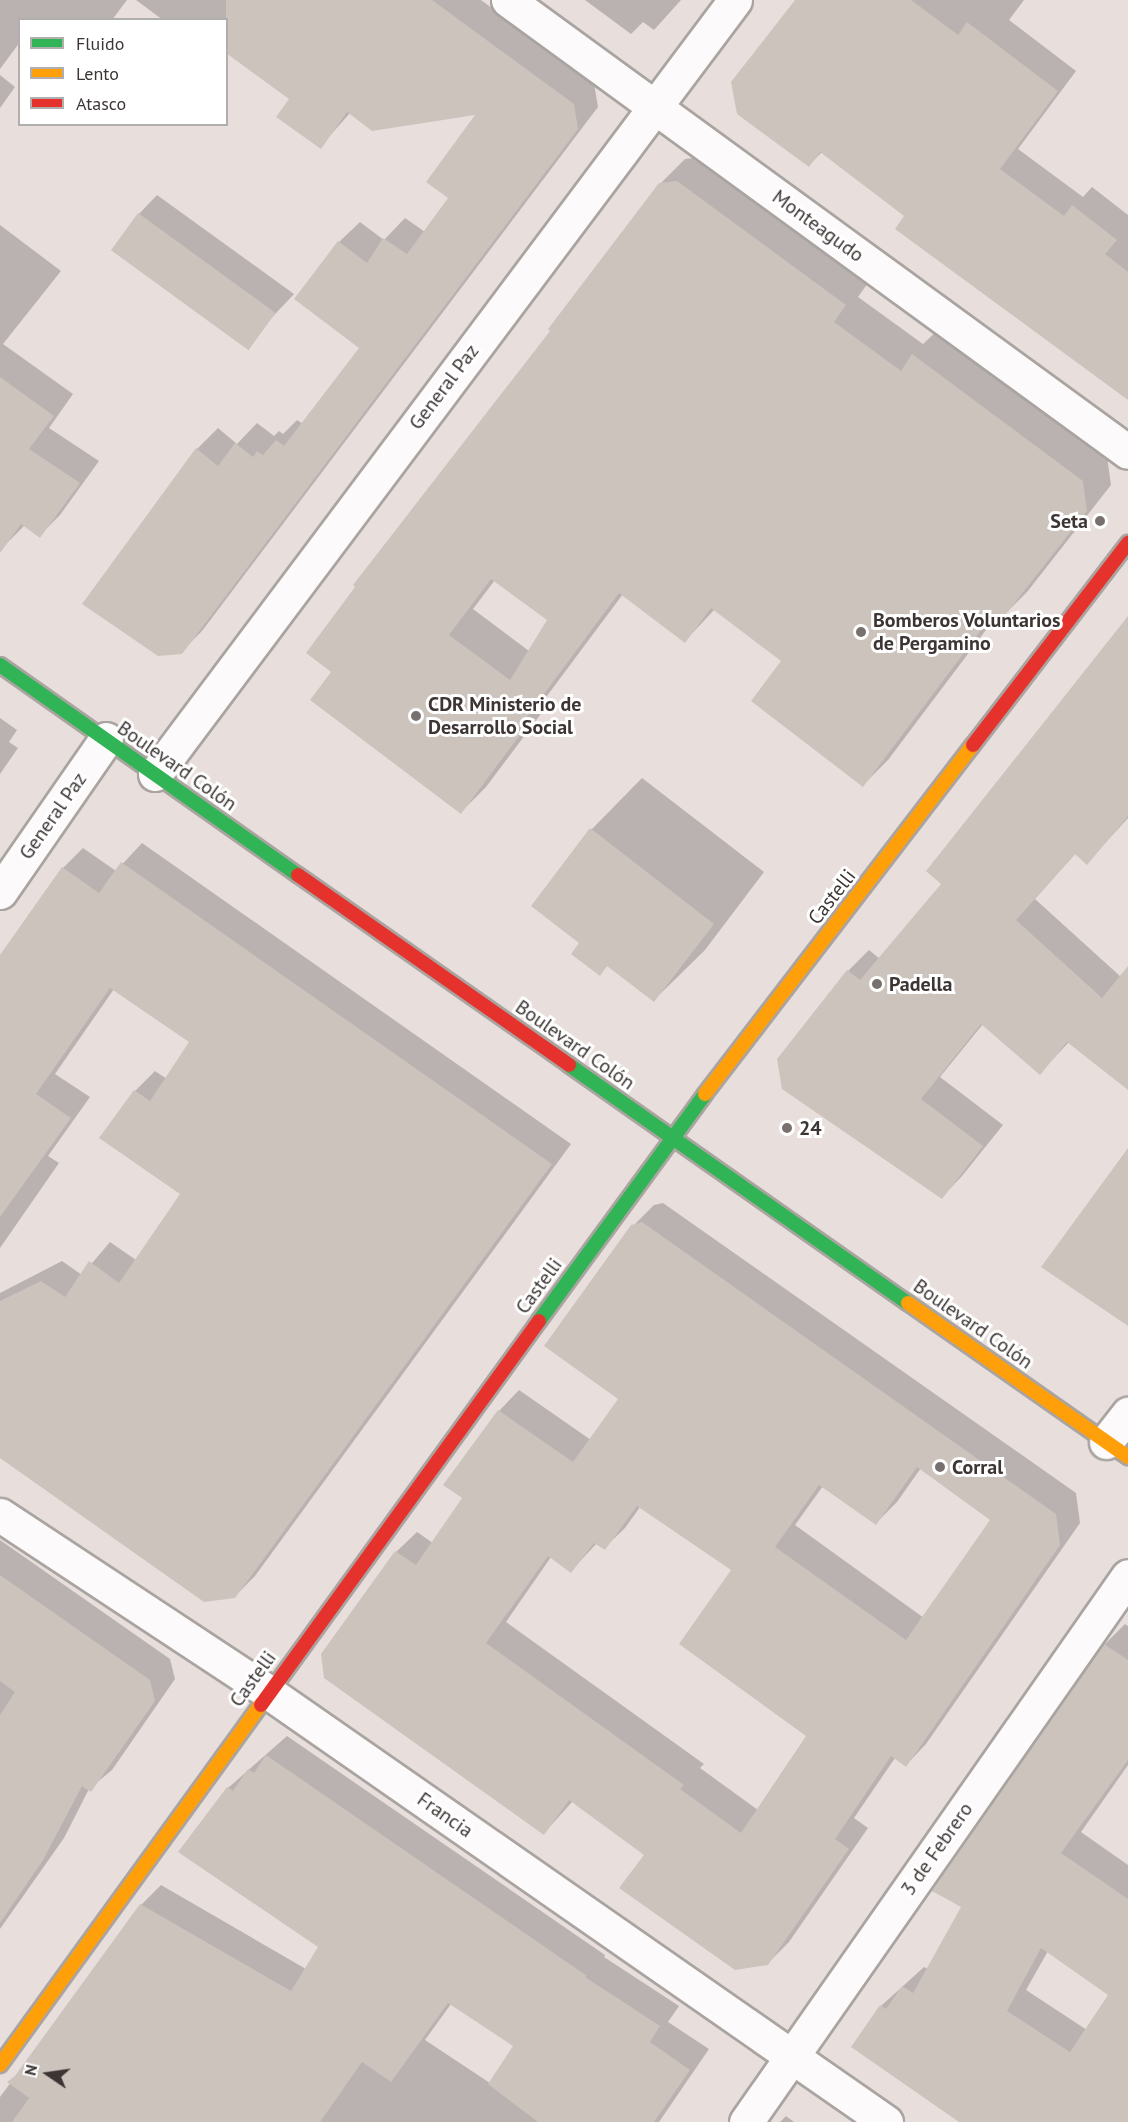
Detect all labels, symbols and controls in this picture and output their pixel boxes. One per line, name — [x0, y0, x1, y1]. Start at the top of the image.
legend — [18, 18, 228, 126]
text: Fluido — [76, 32, 124, 55]
text: Lento — [76, 62, 119, 85]
text: Atasco — [76, 92, 126, 115]
street label: Monteagudo — [768, 185, 868, 267]
street label: General Paz — [404, 340, 484, 434]
place label: Seta — [1050, 509, 1088, 533]
marker: Seta — [1093, 514, 1107, 528]
place label: Bomberos Voluntarios de Pergamino — [873, 608, 1061, 655]
marker: Bomberos Voluntarios de Pergamino — [854, 625, 868, 639]
place label: CDR Ministerio de Desarrollo Social — [428, 692, 581, 739]
marker: CDR Ministerio de Desarrollo Social — [409, 709, 423, 723]
street label: Boulevard Colón — [113, 716, 241, 816]
street label: General Paz — [14, 768, 92, 864]
street label: Castelli — [803, 865, 861, 929]
place label: Padella — [889, 972, 952, 996]
marker: Padella — [870, 977, 884, 991]
street label: Boulevard Colón — [511, 995, 639, 1095]
place label: 24 — [799, 1116, 822, 1140]
marker: 24 — [780, 1121, 794, 1135]
street label: Castelli — [511, 1253, 567, 1319]
street label: Boulevard Colón — [909, 1274, 1037, 1374]
place label: Corral — [952, 1455, 1003, 1479]
marker: Corral — [933, 1460, 947, 1474]
street label: Castelli — [225, 1646, 281, 1712]
street label: Francia — [413, 1787, 477, 1843]
street label: 3 de Febrero — [896, 1798, 978, 1900]
north arrow — [18, 2044, 78, 2104]
text: N — [20, 2063, 41, 2077]

